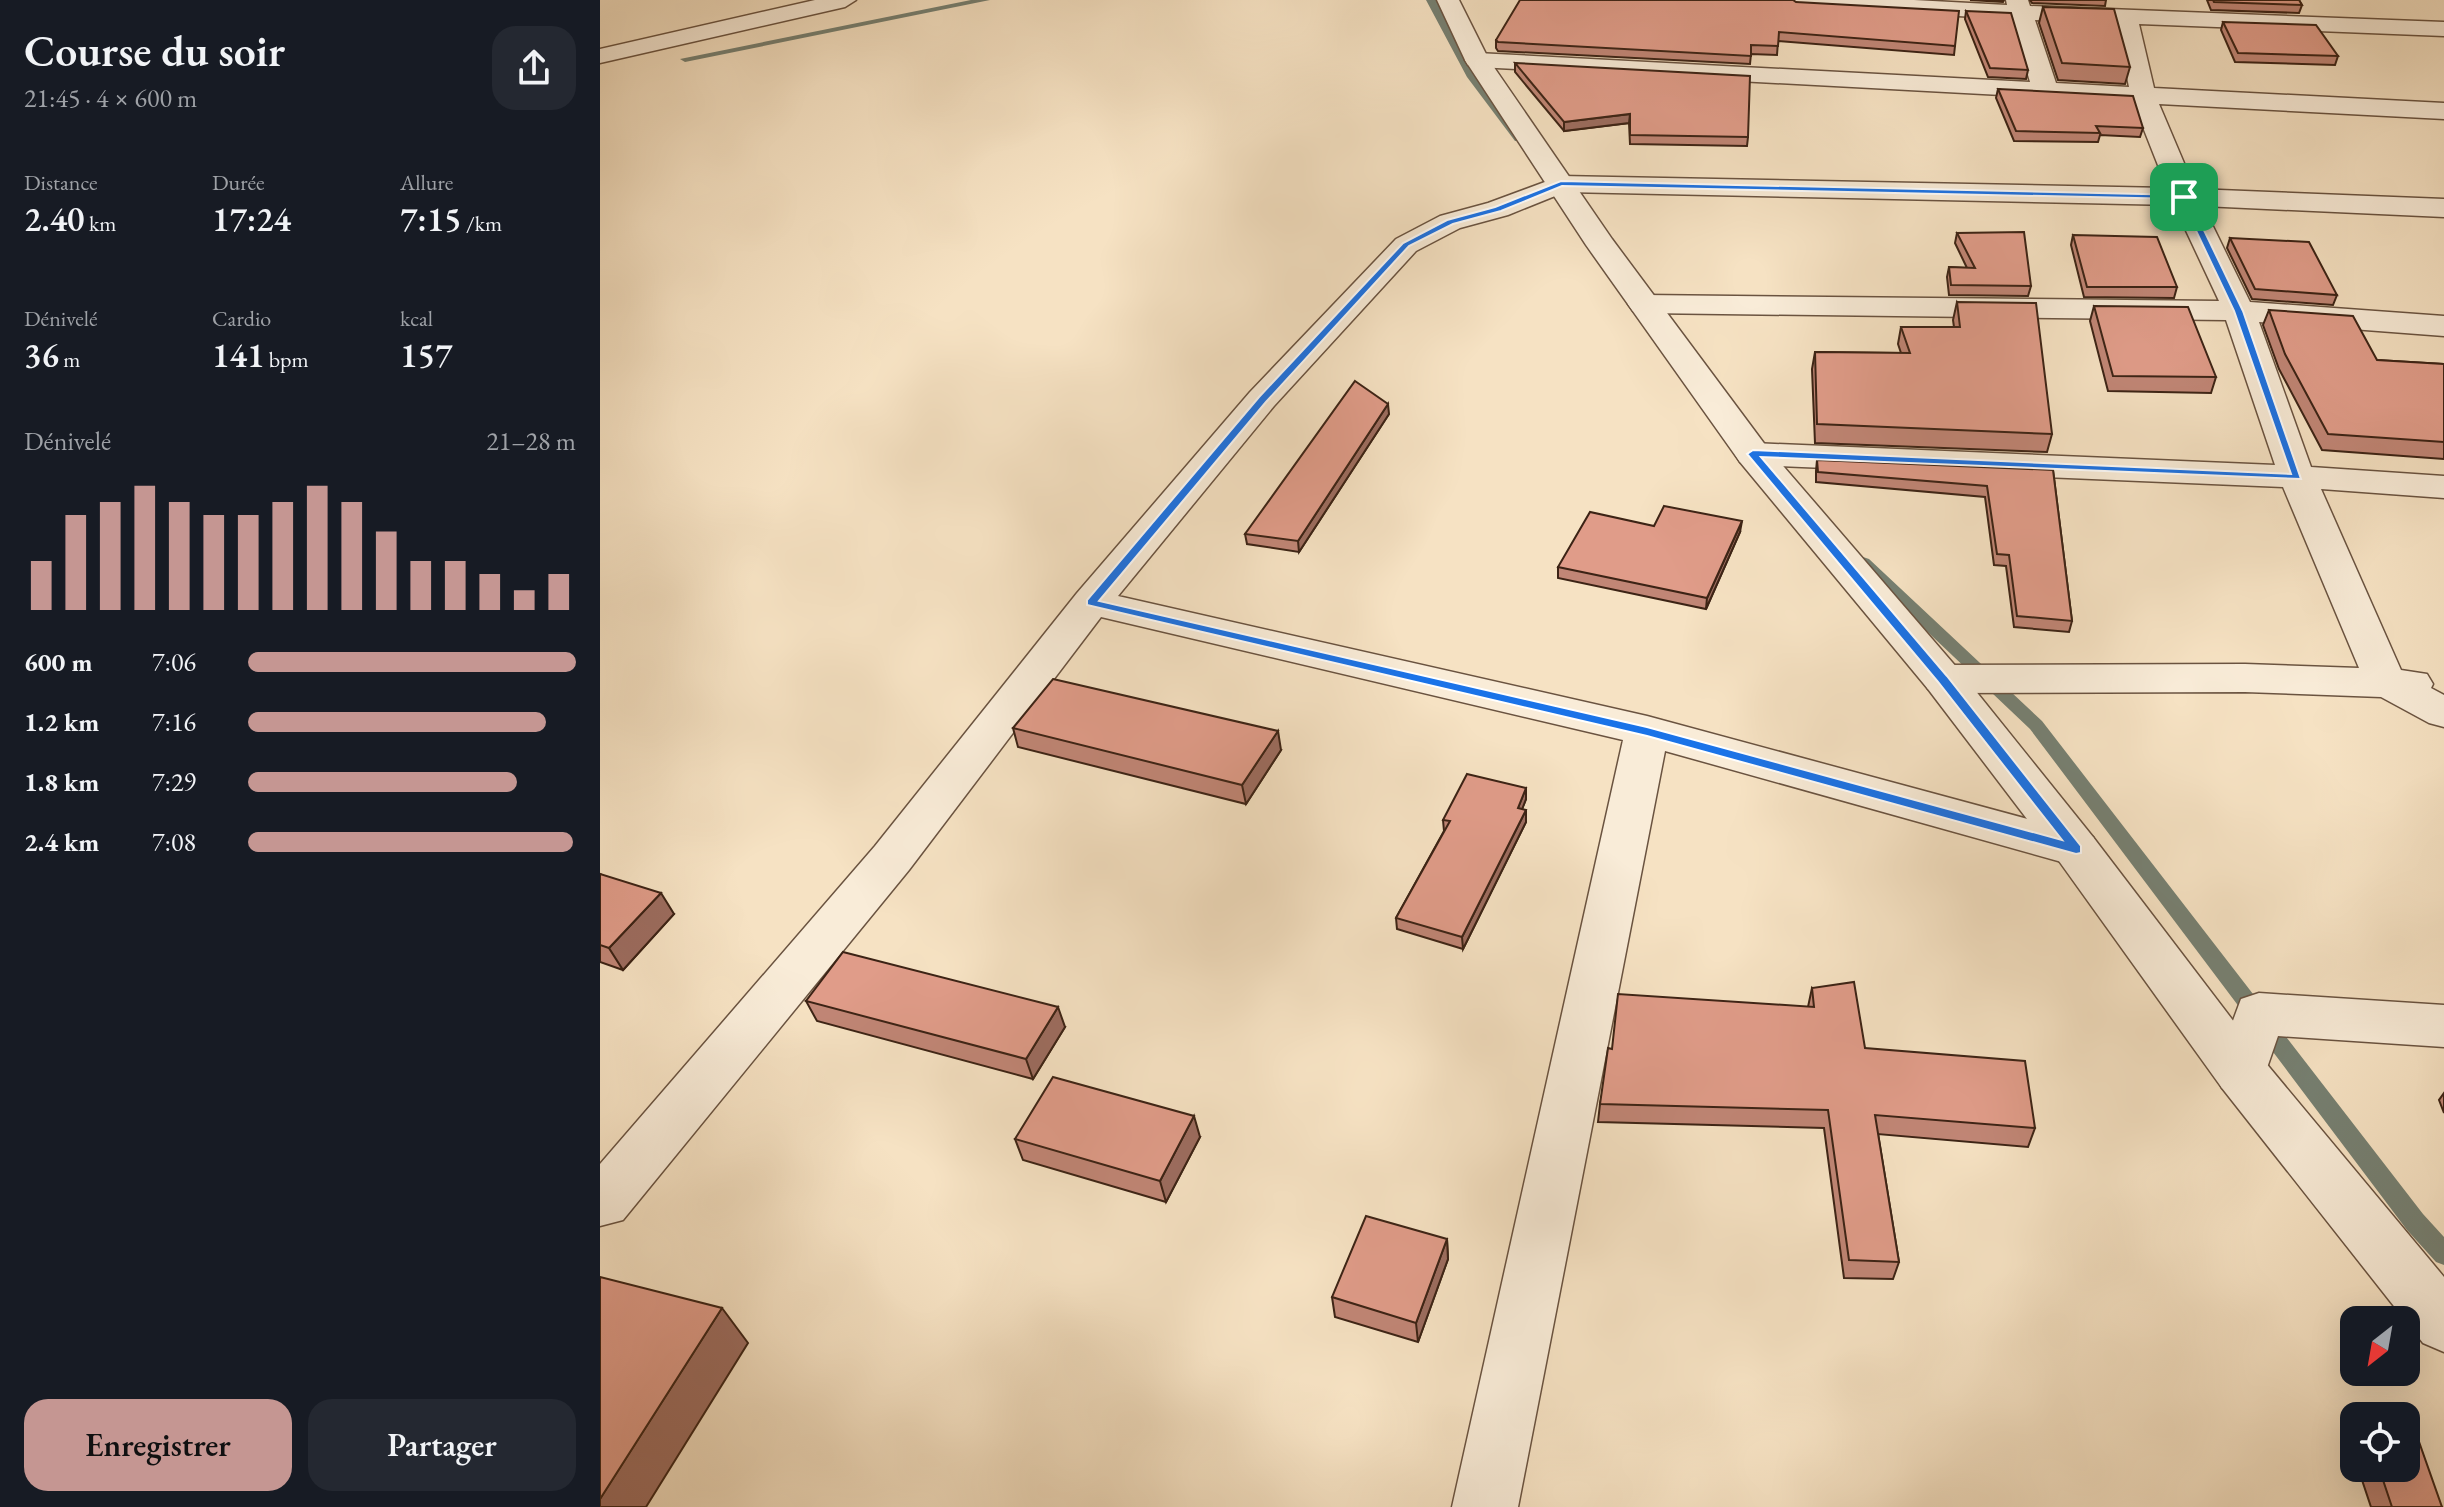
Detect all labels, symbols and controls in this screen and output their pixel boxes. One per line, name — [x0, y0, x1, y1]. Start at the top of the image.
text: Course du soir — [24, 22, 285, 79]
button: share — [492, 26, 576, 110]
text: 21:45 · 4 × 600 m — [24, 81, 197, 115]
pin — [2150, 163, 2218, 231]
text: Distance — [24, 168, 97, 197]
text: Durée — [212, 168, 264, 197]
text: Allure — [400, 168, 453, 197]
icon: arrive — [2162, 175, 2206, 219]
text: 2.40 — [24, 197, 85, 241]
text: 17:24 — [212, 197, 291, 241]
text: 7:15 — [400, 197, 462, 241]
text: km — [85, 209, 116, 238]
text: /km — [462, 209, 502, 238]
text: Dénivelé — [24, 304, 98, 333]
text: Cardio — [212, 304, 271, 333]
text: kcal — [400, 304, 433, 333]
text: 36 — [24, 333, 59, 377]
text: 141 — [212, 333, 264, 377]
text: 157 — [400, 333, 452, 377]
text: m — [59, 345, 80, 374]
text: bpm — [264, 345, 309, 374]
text: Dénivelé — [24, 424, 111, 458]
text: 21–28 m — [486, 424, 576, 458]
text: 600 m — [24, 645, 92, 679]
text: 7:06 — [152, 645, 196, 679]
text: 1.2 km — [24, 705, 99, 739]
text: 7:16 — [152, 705, 196, 739]
text: 1.8 km — [24, 765, 99, 799]
text: 7:29 — [152, 765, 196, 799]
text: 2.4 km — [24, 825, 99, 859]
text: 7:08 — [152, 825, 196, 859]
north arrow — [2340, 1306, 2420, 1386]
map controls — [2340, 1306, 2420, 1482]
button: Enregistrer — [24, 1399, 292, 1491]
button: Partager — [308, 1399, 576, 1491]
button: locate — [2340, 1402, 2420, 1482]

